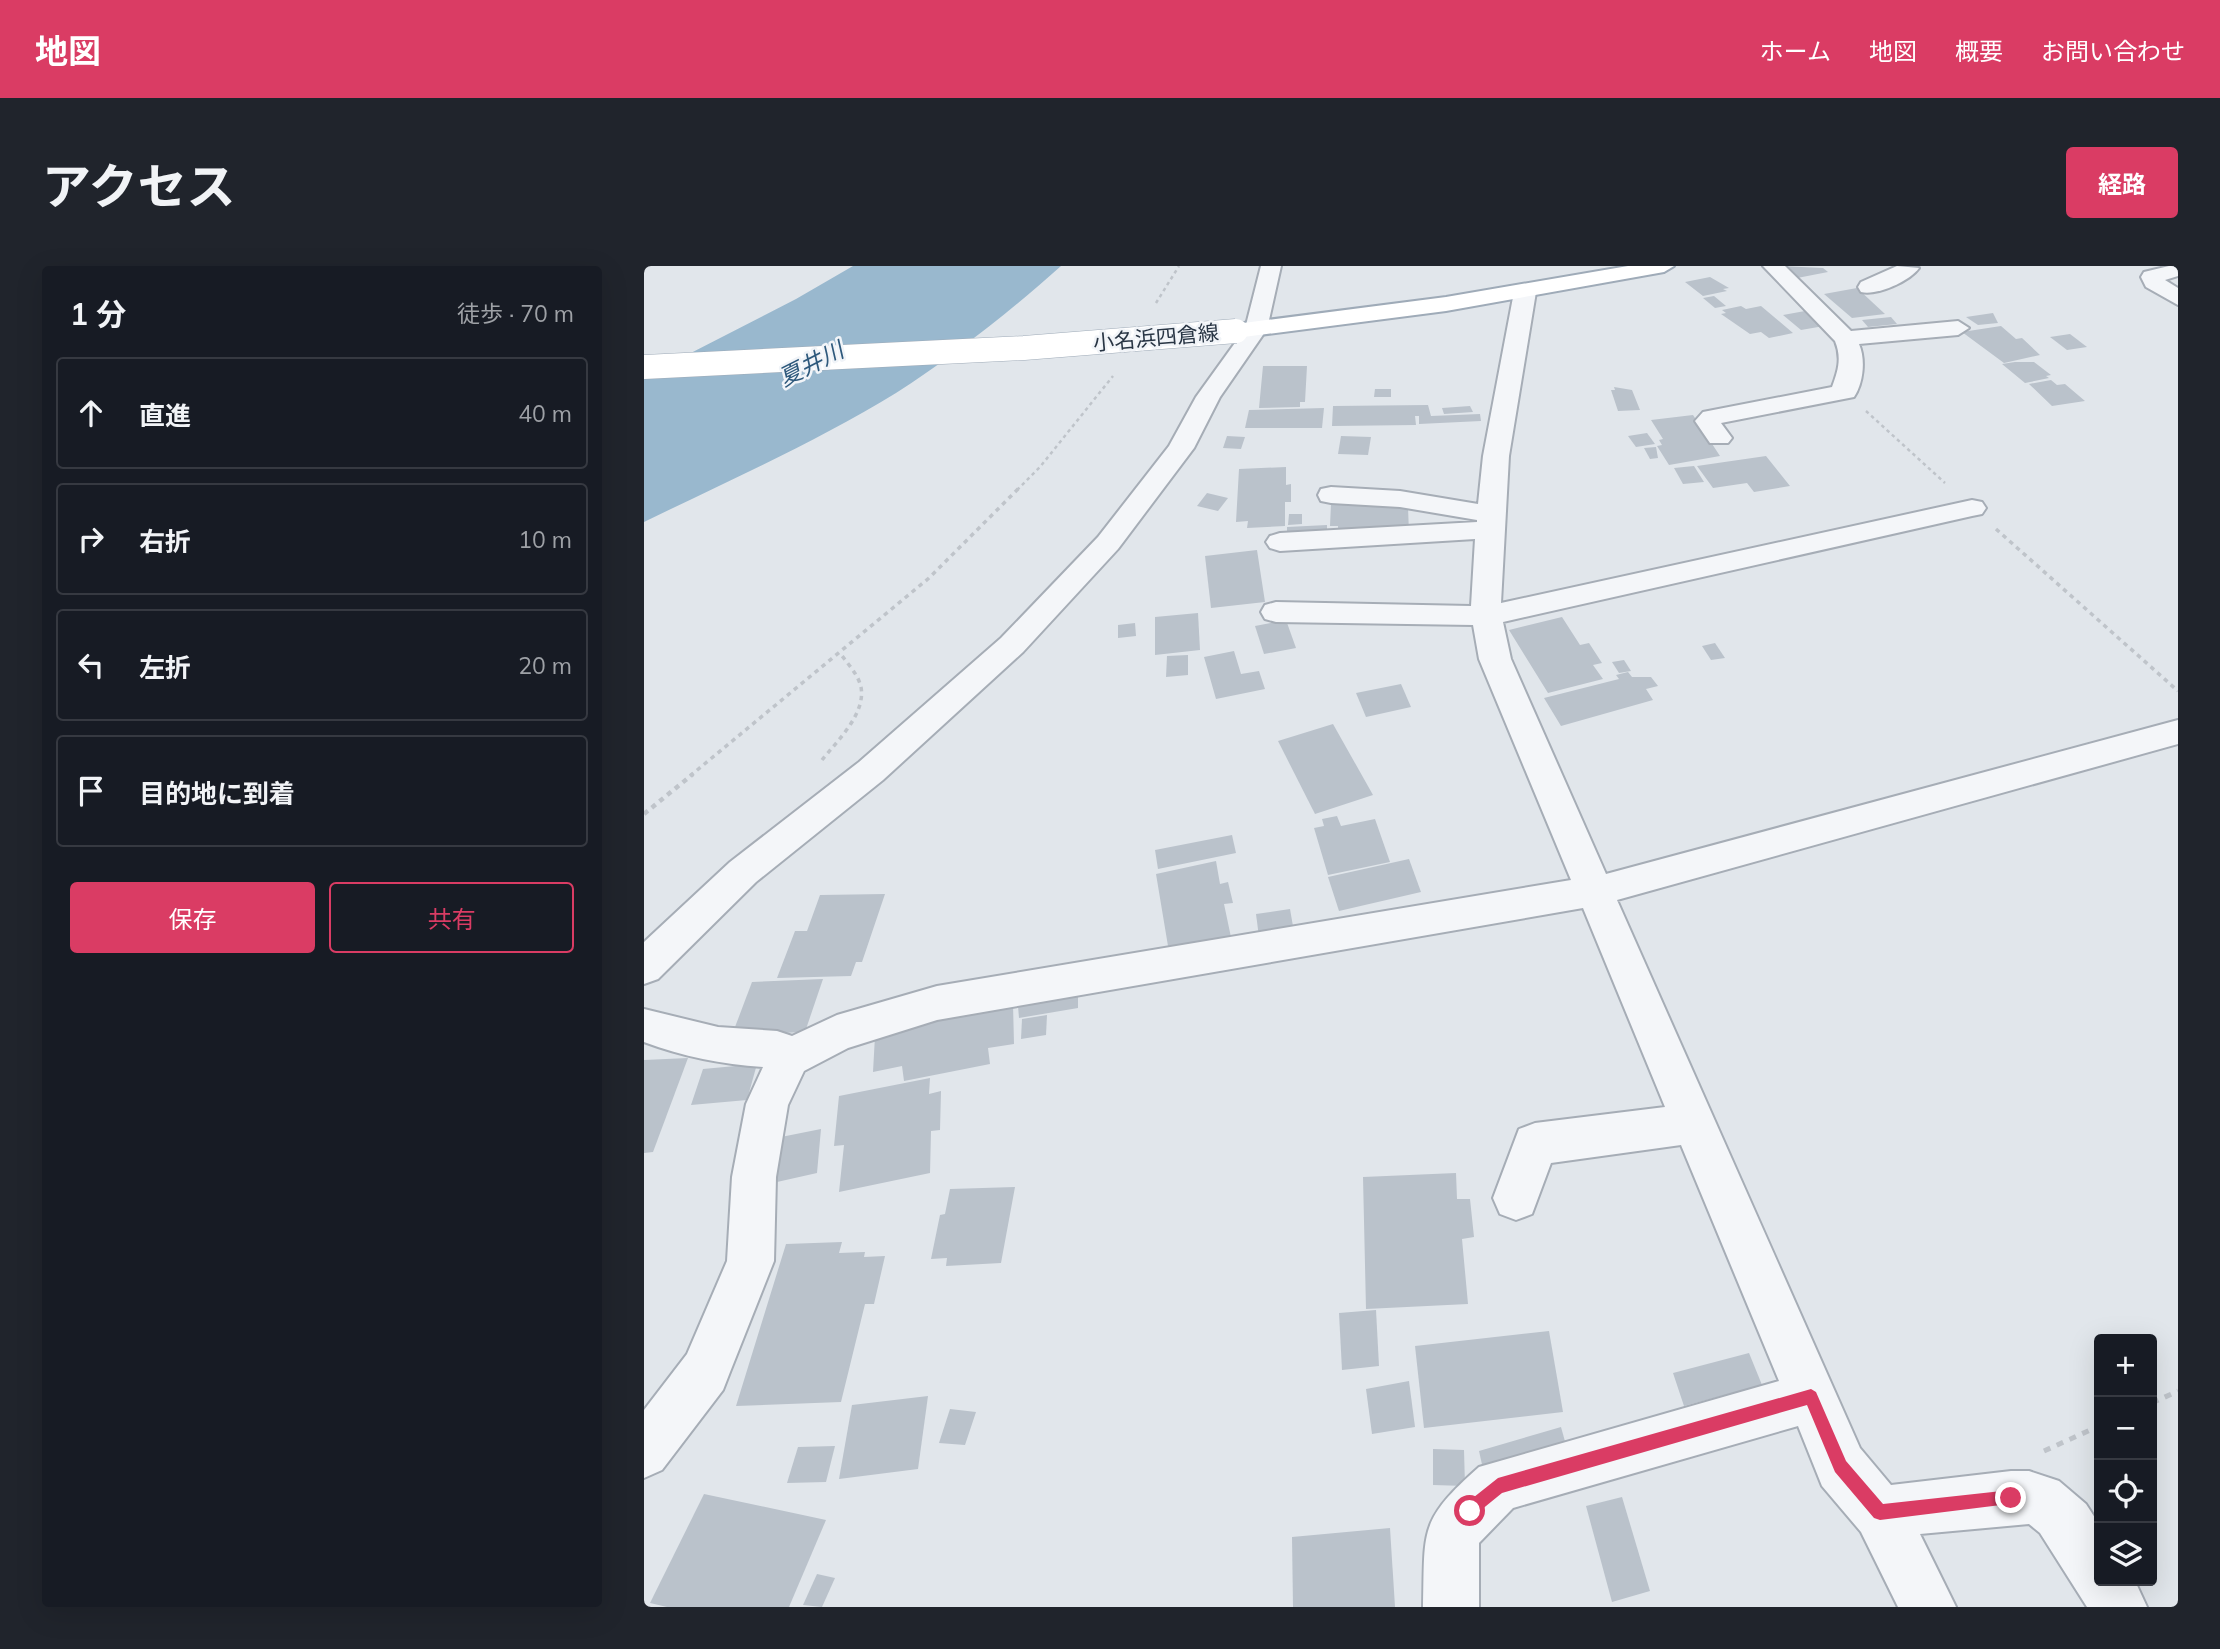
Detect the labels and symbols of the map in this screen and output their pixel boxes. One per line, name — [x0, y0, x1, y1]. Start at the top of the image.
street label: 小名浜四倉線 — [1092, 319, 1220, 355]
water label: 夏井川 — [773, 334, 851, 392]
route end — [1995, 1482, 2026, 1513]
route start — [1454, 1495, 1485, 1526]

